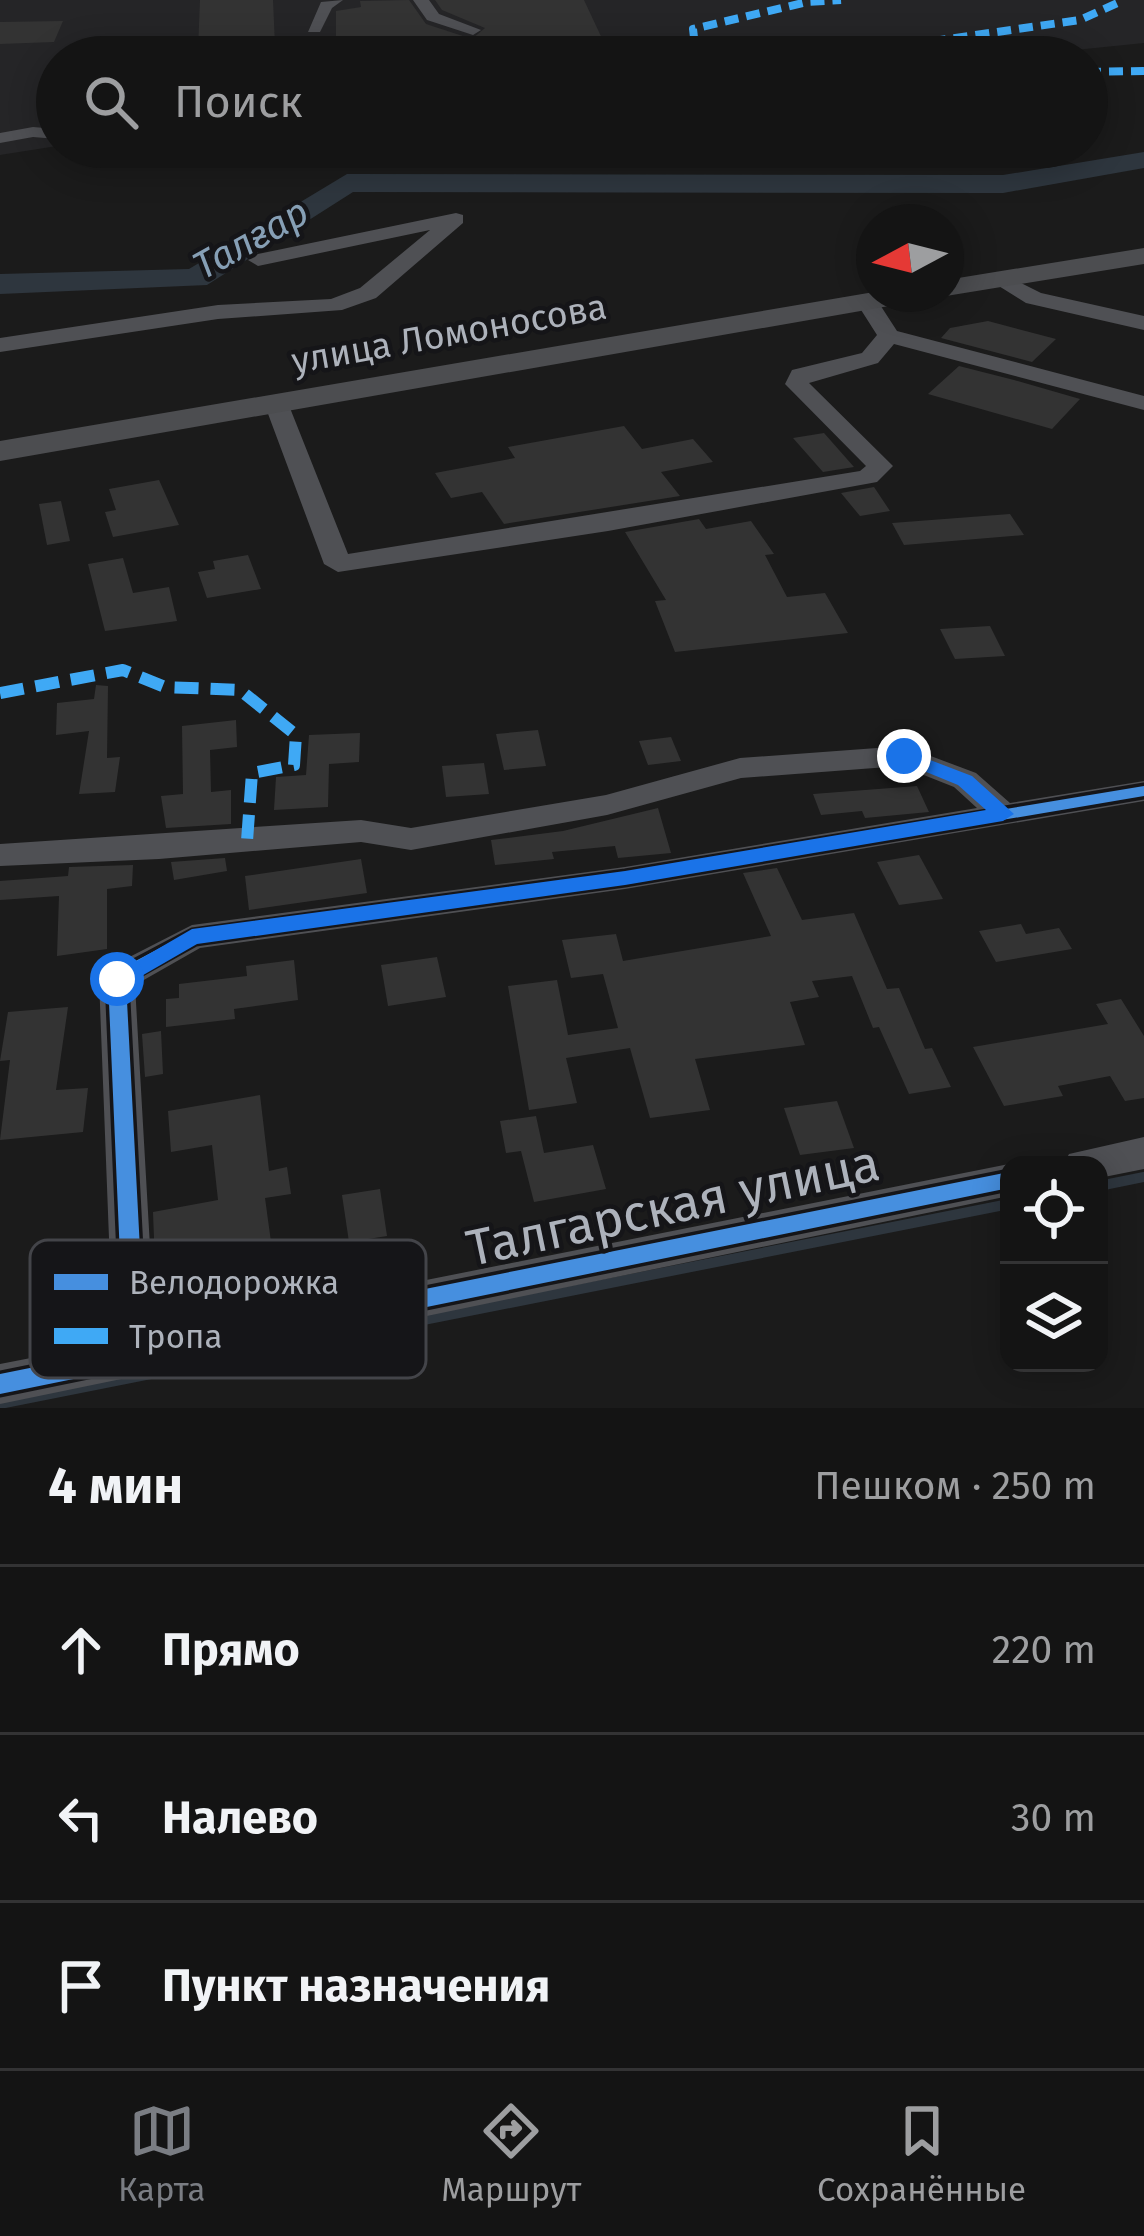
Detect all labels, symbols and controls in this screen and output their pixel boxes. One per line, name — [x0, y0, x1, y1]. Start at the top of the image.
search box — [36, 36, 1108, 168]
icon: search — [78, 69, 144, 135]
text: Поиск — [174, 75, 303, 129]
water label: Талғар — [185, 189, 317, 289]
north arrow — [856, 204, 964, 312]
street label: улица Ломоносова — [288, 285, 610, 383]
route end — [877, 729, 931, 783]
route start — [90, 952, 144, 1006]
street label: Талгарская улица — [461, 1132, 885, 1280]
map controls — [1000, 1156, 1108, 1372]
button: locate — [1000, 1156, 1108, 1264]
legend — [30, 1240, 426, 1378]
text: Велодорожка — [129, 1263, 339, 1303]
button: layers — [1000, 1264, 1108, 1372]
text: Тропа — [129, 1317, 222, 1357]
text: 4 мин — [48, 1455, 183, 1517]
text: Пешком · 250 m — [814, 1463, 1096, 1509]
icon: ahead — [48, 1617, 114, 1683]
text: Прямо — [162, 1623, 300, 1677]
text: 220 m — [992, 1627, 1096, 1673]
icon: left — [48, 1785, 114, 1851]
text: Налево — [162, 1791, 318, 1845]
text: 30 m — [1011, 1795, 1096, 1841]
icon: arrive — [48, 1953, 114, 2019]
text: Пункт назначения — [162, 1959, 550, 2013]
tab: Карта — [118, 2098, 205, 2210]
tab: Маршрут — [441, 2098, 581, 2210]
tab: Сохранённые — [817, 2098, 1026, 2210]

